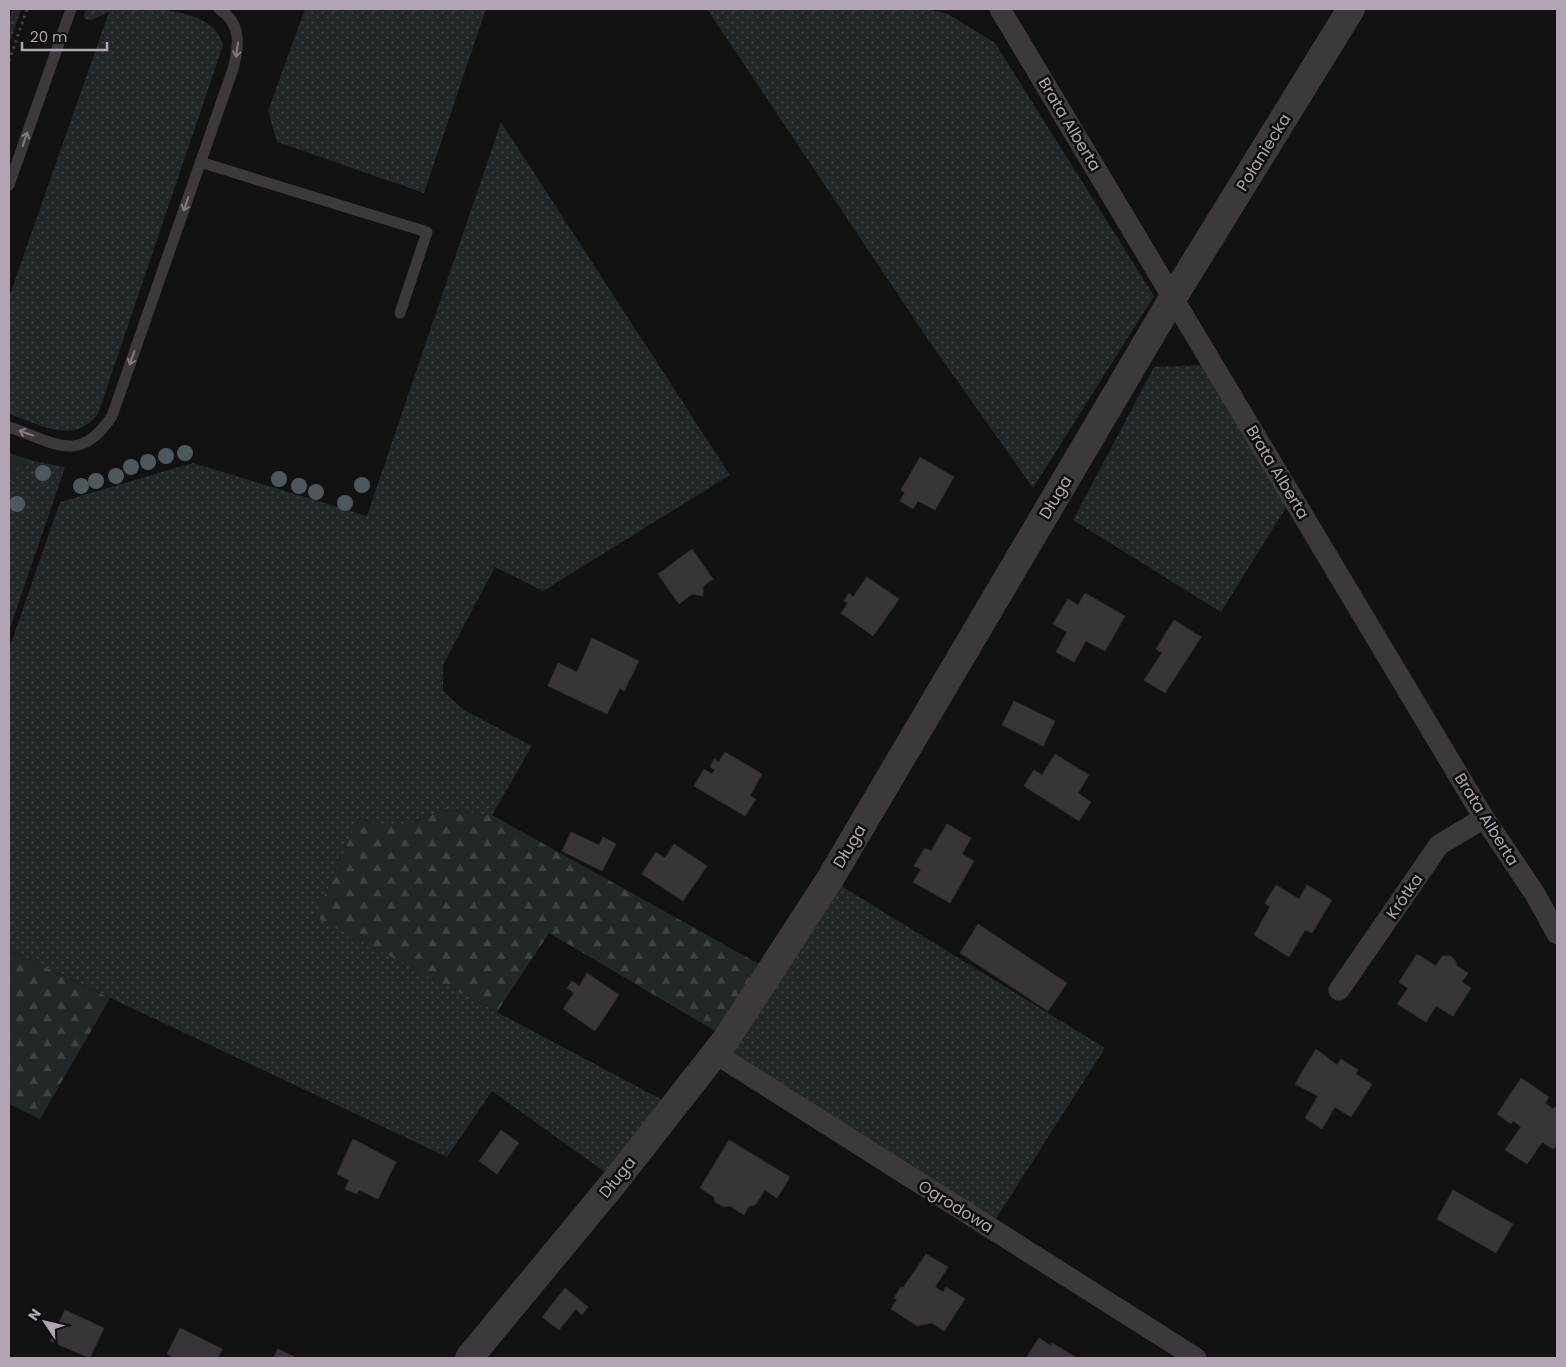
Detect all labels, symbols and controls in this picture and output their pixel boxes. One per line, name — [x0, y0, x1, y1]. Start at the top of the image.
scale bar — [22, 20, 108, 52]
text: 20 m — [30, 26, 68, 47]
one-way arrow — [232, 42, 242, 58]
street label: Brata Alberta — [1033, 73, 1107, 175]
street label: Połaniecka — [1231, 109, 1296, 195]
one-way arrow — [21, 132, 30, 148]
one-way arrow — [180, 196, 190, 212]
one-way arrow — [127, 350, 136, 365]
street label: Brata Alberta — [1241, 421, 1315, 523]
one-way arrow — [19, 428, 34, 437]
street label: Długa — [1033, 471, 1077, 523]
street label: Brata Alberta — [1449, 768, 1524, 870]
street label: Długa — [827, 820, 871, 872]
street label: Krótka — [1380, 869, 1428, 924]
street label: Długa — [594, 1152, 641, 1203]
street label: Ogrodowa — [914, 1174, 998, 1239]
north arrow — [20, 1297, 70, 1347]
text: N — [23, 1304, 46, 1325]

